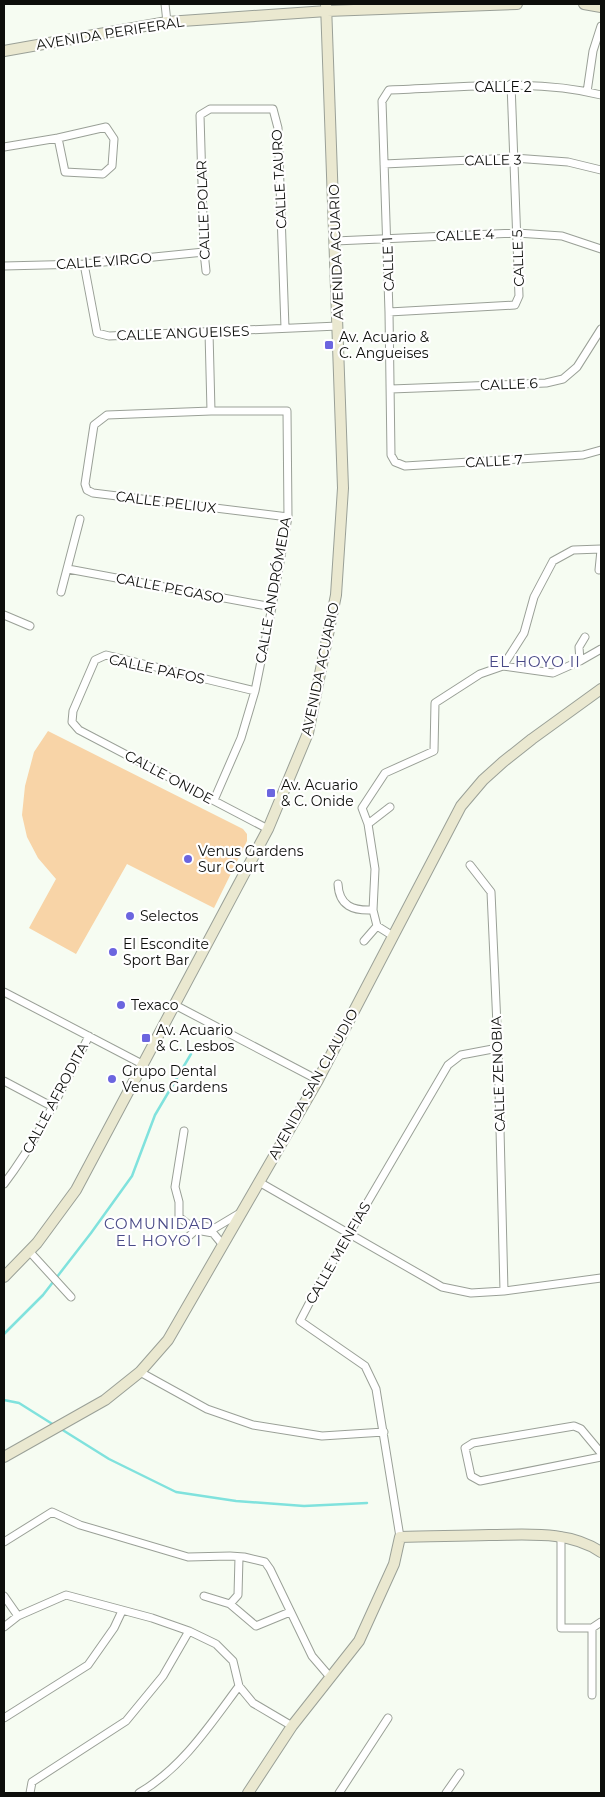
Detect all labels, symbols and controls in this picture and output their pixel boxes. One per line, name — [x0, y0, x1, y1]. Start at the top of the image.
street label: AVENIDA PERIFERAL — [35, 12, 186, 54]
street label: CALLE 2 — [474, 78, 532, 96]
street label: CALLE TAURO — [267, 129, 291, 229]
street label: CALLE 3 — [464, 151, 522, 169]
street label: CALLE POLAR — [192, 160, 214, 260]
street label: AVENIDA ACUARIO — [325, 183, 347, 320]
street label: CALLE 4 — [435, 225, 495, 245]
street label: CALLE 5 — [508, 229, 528, 287]
street label: CALLE 1 — [378, 237, 398, 291]
street label: CALLE VIRGO — [56, 249, 153, 273]
street label: CALLE ANGUEISES — [116, 322, 250, 344]
place label: Av. Acuario & C. Angueises — [339, 328, 430, 362]
marker: Av. Acuario & C. Angueises — [323, 339, 335, 351]
street label: CALLE 6 — [480, 374, 539, 394]
street label: CALLE 7 — [465, 451, 523, 471]
street label: CALLE PELIUX — [115, 487, 217, 517]
street label: CALLE ANDRÓMEDA — [251, 514, 295, 665]
street label: CALLE PEGASO — [114, 569, 226, 607]
street label: AVENIDA ACUARIO — [297, 600, 343, 737]
street label: CALLE PAFOS — [107, 650, 207, 688]
district label: EL HOYO II — [489, 652, 581, 671]
street label: CALLE ONIDE — [122, 746, 216, 808]
place label: Av. Acuario & C. Onide — [281, 776, 358, 810]
marker: Av. Acuario & C. Onide — [265, 787, 277, 799]
place label: Venus Gardens Sur Court — [198, 842, 304, 876]
marker: Venus Gardens Sur Court — [182, 853, 194, 865]
place label: Selectos — [140, 907, 198, 925]
marker: Selectos — [124, 910, 136, 922]
place label: El Escondite Sport Bar — [123, 935, 209, 969]
marker: El Escondite Sport Bar — [107, 946, 119, 958]
place label: Texaco — [131, 996, 179, 1014]
marker: Texaco — [115, 999, 127, 1011]
street label: AVENIDA SAN CLAUDIO — [264, 1005, 362, 1163]
street label: CALLE ZENOBIA — [487, 1015, 509, 1132]
place label: Av. Acuario & C. Lesbos — [156, 1021, 234, 1055]
marker: Av. Acuario & C. Lesbos — [140, 1032, 152, 1044]
street label: CALLE AFRODITA — [18, 1038, 92, 1157]
place label: Grupo Dental Venus Gardens — [122, 1062, 228, 1096]
marker: Grupo Dental Venus Gardens — [106, 1073, 118, 1085]
street label: CALLE MENFIAS — [301, 1199, 375, 1307]
district label: COMUNIDAD EL HOYO I — [104, 1214, 214, 1250]

